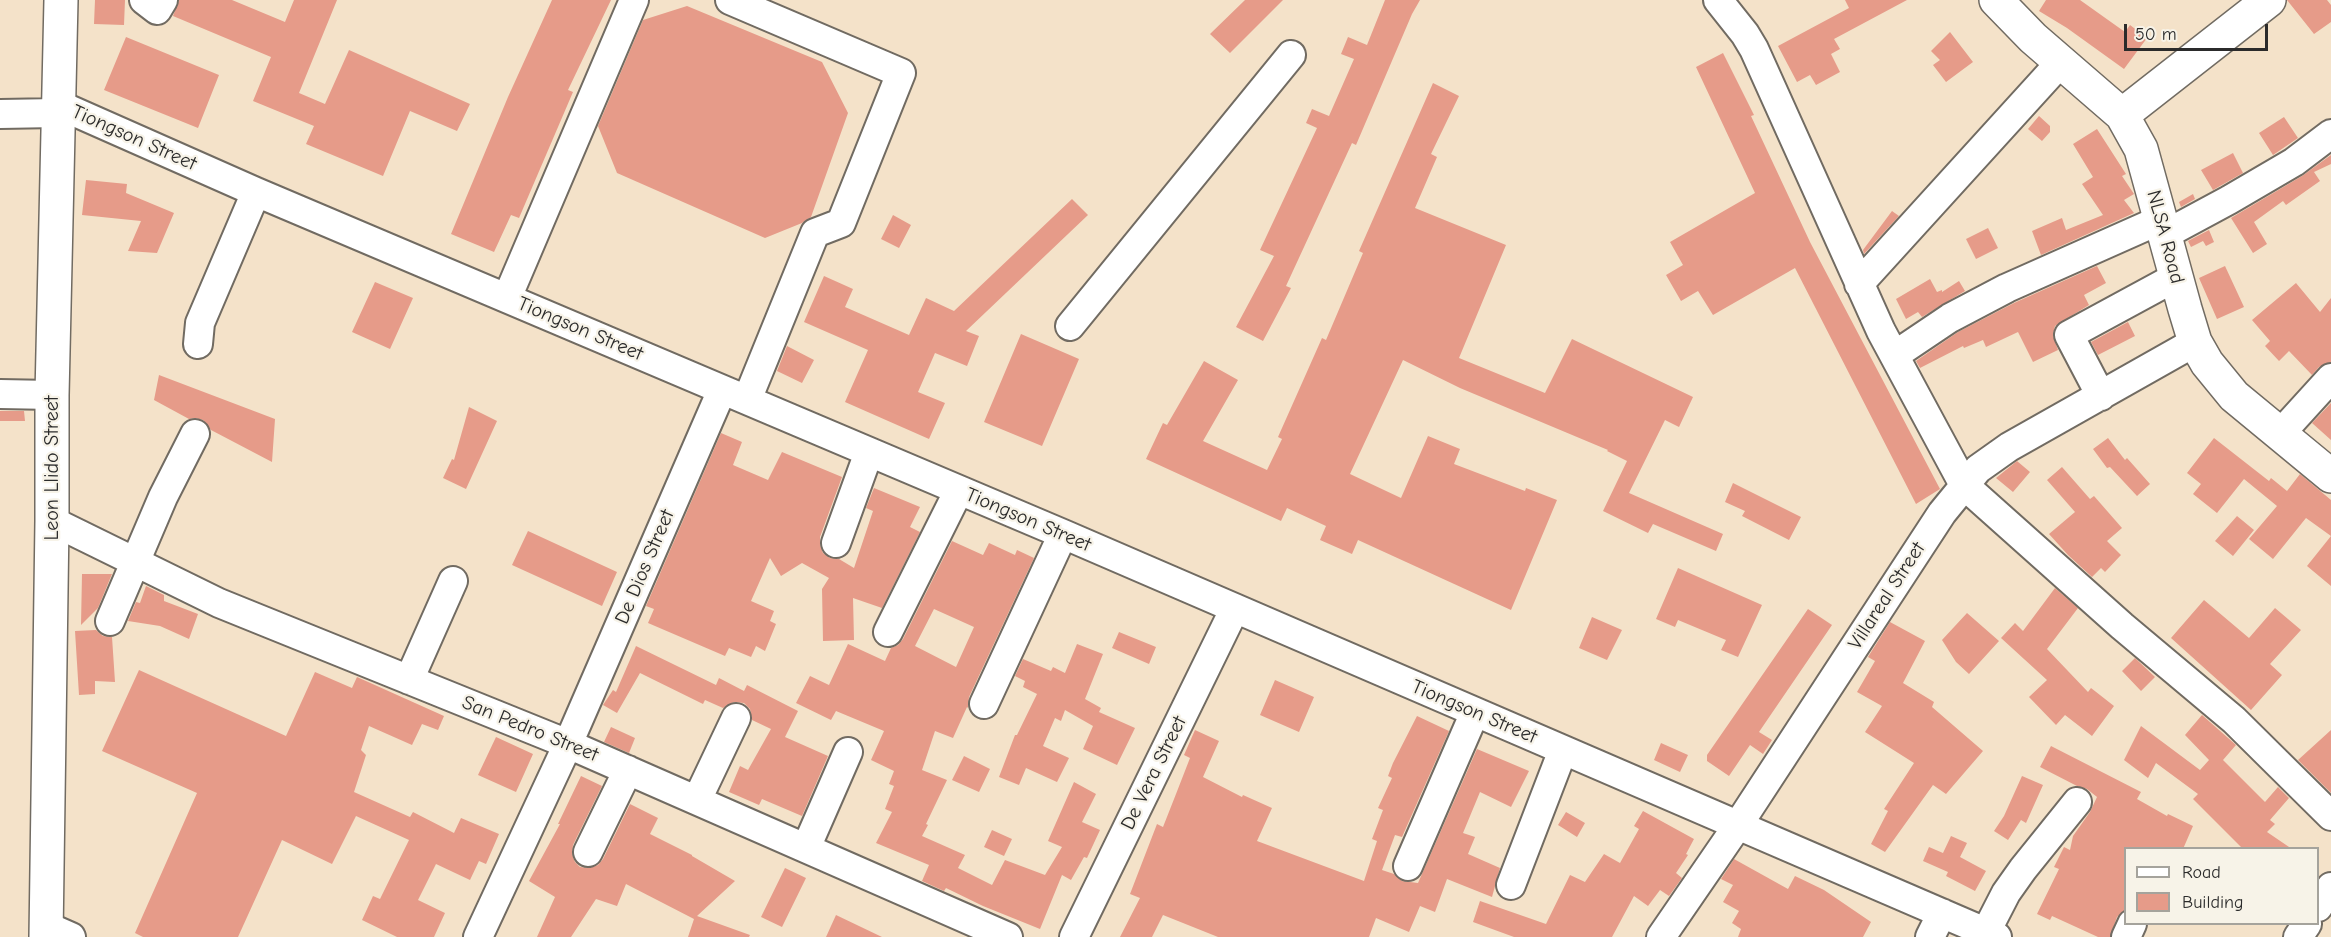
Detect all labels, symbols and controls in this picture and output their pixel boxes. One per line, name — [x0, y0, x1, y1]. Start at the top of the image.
scale bar — [2127, 12, 2271, 50]
text: 50 m — [2135, 24, 2177, 45]
street label: Tiongson Street — [68, 100, 200, 176]
street label: NLSA Road — [2141, 188, 2189, 286]
street label: Tiongson Street — [514, 292, 646, 366]
street label: Leon Llido Street — [40, 396, 64, 540]
street label: Tiongson Street — [962, 483, 1094, 557]
street label: De Dios Street — [610, 506, 680, 628]
street label: Villareal Street — [1843, 538, 1931, 654]
street label: Tiongson Street — [1408, 675, 1540, 749]
street label: San Pedro Street — [458, 691, 602, 767]
street label: De Vera Street — [1116, 712, 1192, 834]
legend — [2124, 847, 2319, 925]
text: Road — [2182, 862, 2221, 883]
text: Building — [2182, 892, 2244, 913]

